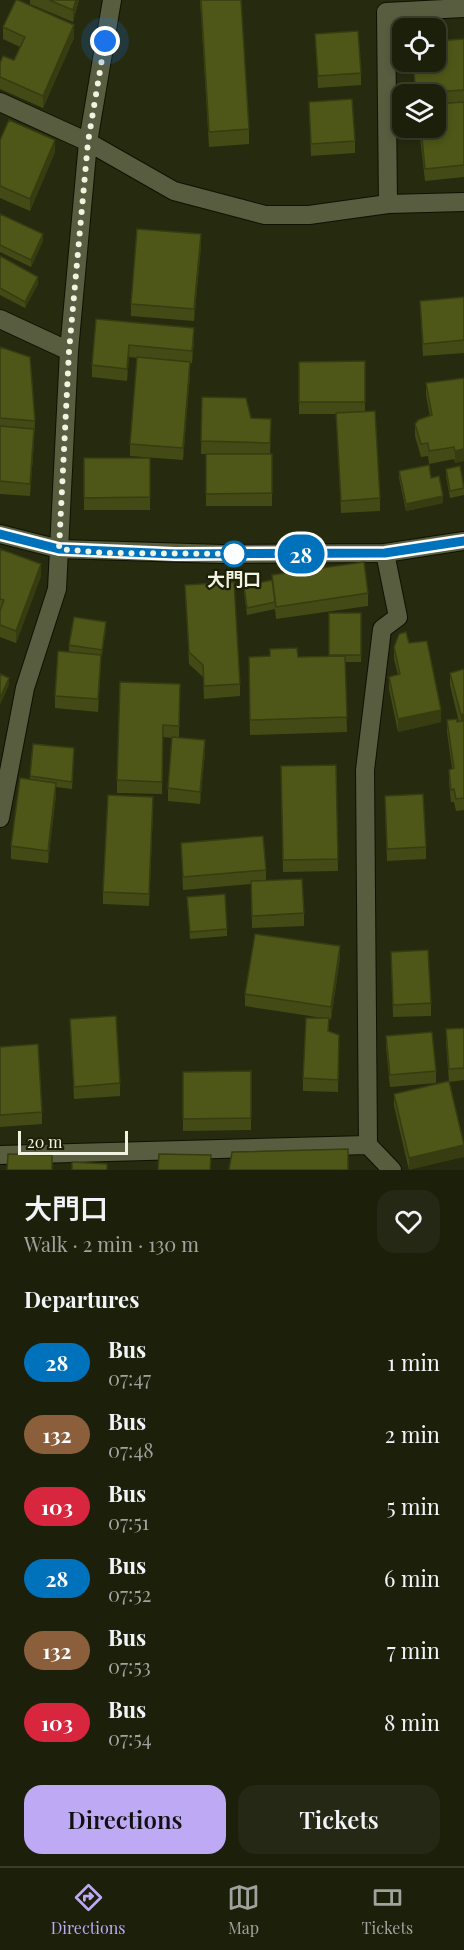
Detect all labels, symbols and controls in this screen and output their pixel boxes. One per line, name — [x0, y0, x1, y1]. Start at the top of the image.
map controls — [392, 18, 446, 138]
button: locate — [392, 18, 446, 72]
your location — [90, 26, 120, 56]
button: layers — [392, 84, 446, 138]
line badge: 28 — [274, 534, 328, 574]
text: 28 — [290, 540, 312, 568]
marker: 大門口 — [221, 541, 247, 567]
place label: 大門口 — [207, 567, 261, 591]
scale bar — [18, 1128, 128, 1156]
text: 20 m — [27, 1131, 62, 1152]
text: 大門口 — [24, 1189, 108, 1226]
button: heart — [377, 1190, 440, 1253]
text: Walk · 2 min · 130 m — [24, 1230, 199, 1257]
text: Departures — [24, 1284, 139, 1314]
text: Bus — [108, 1334, 146, 1364]
text: 1 min — [387, 1347, 440, 1377]
text: 28 — [46, 1348, 68, 1376]
text: 07:47 — [108, 1364, 151, 1391]
text: Bus — [108, 1406, 146, 1436]
text: 2 min — [385, 1419, 440, 1449]
text: 132 — [42, 1420, 72, 1448]
text: 07:48 — [108, 1436, 154, 1463]
text: Bus — [108, 1478, 146, 1508]
text: 5 min — [387, 1491, 440, 1521]
text: 103 — [41, 1492, 73, 1520]
text: 07:51 — [108, 1508, 149, 1535]
text: Bus — [108, 1550, 146, 1580]
text: 6 min — [384, 1563, 440, 1593]
text: 28 — [46, 1564, 68, 1592]
text: 07:52 — [108, 1580, 151, 1607]
text: Bus — [108, 1622, 146, 1652]
text: 7 min — [387, 1635, 440, 1665]
text: 132 — [42, 1636, 72, 1664]
text: 07:53 — [108, 1652, 151, 1679]
text: Bus — [108, 1694, 146, 1724]
text: 8 min — [384, 1707, 440, 1737]
text: 103 — [41, 1708, 73, 1736]
text: 07:54 — [108, 1724, 152, 1751]
button: Directions — [24, 1785, 226, 1854]
button: Tickets — [238, 1785, 440, 1854]
tab: Directions — [51, 1881, 126, 1938]
tab: Map — [227, 1881, 260, 1938]
tab: Tickets — [362, 1881, 413, 1938]

